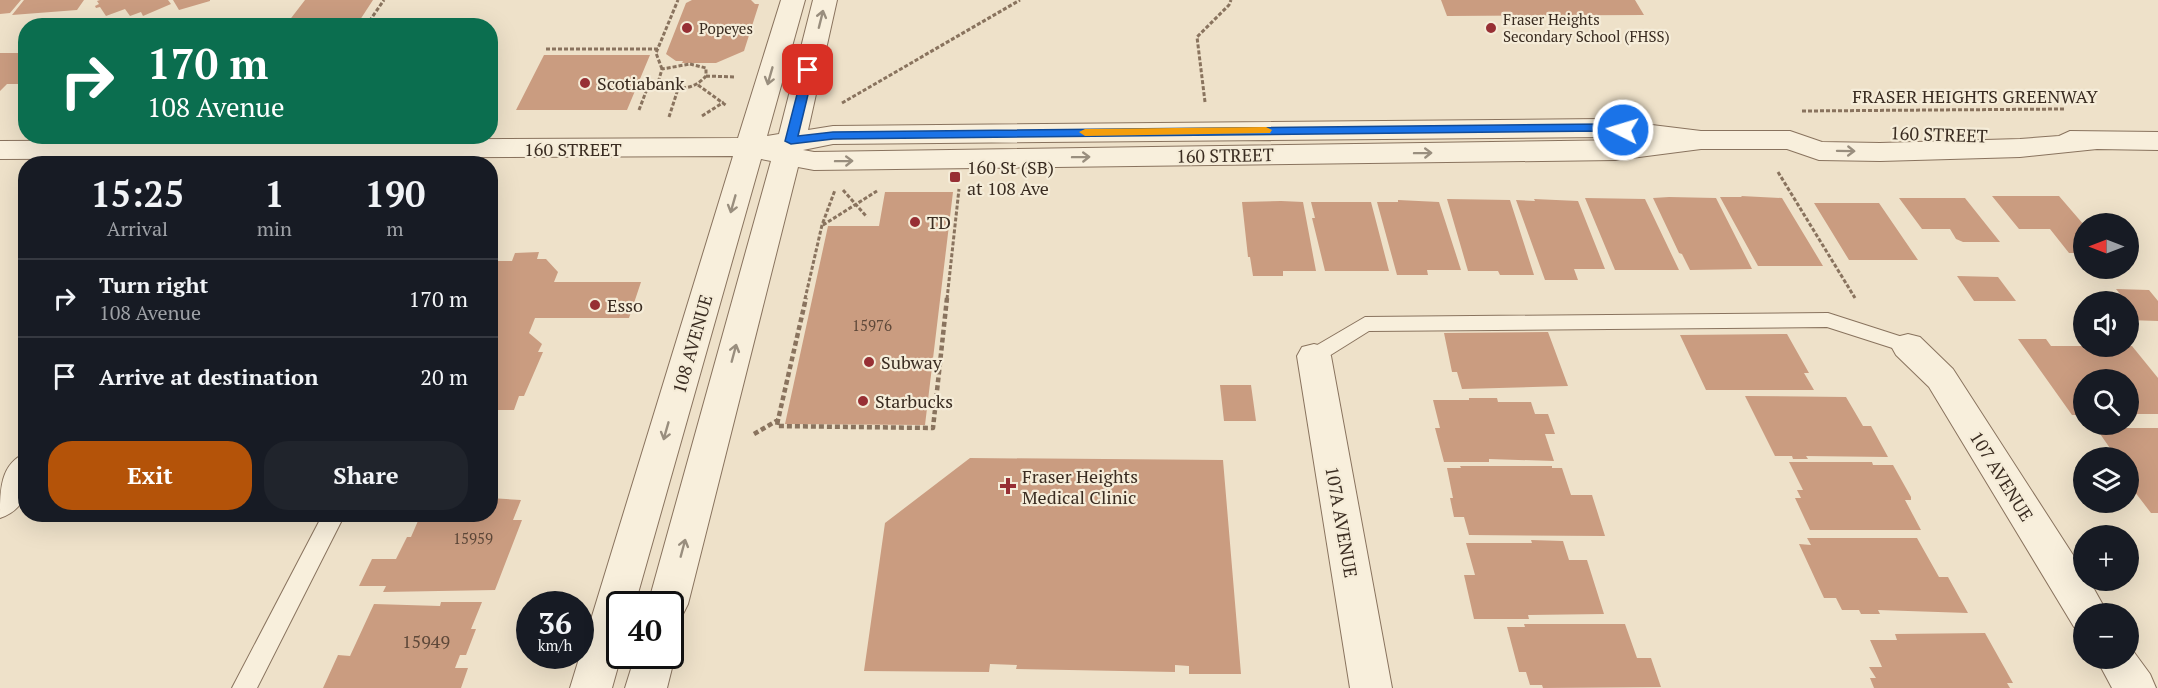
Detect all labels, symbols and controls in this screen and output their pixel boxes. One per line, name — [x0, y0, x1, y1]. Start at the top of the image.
one-way arrow — [815, 9, 827, 28]
place label: Fraser Heights Secondary School (FHSS) — [1503, 9, 1670, 46]
place label: Popeyes — [699, 18, 753, 38]
marker: Popeyes — [680, 21, 694, 35]
marker: Fraser Heights Secondary School (FHSS) — [1484, 21, 1498, 35]
text: 170 m — [147, 35, 268, 91]
icon: right — [48, 42, 126, 120]
pin — [782, 44, 833, 95]
icon: arrive — [791, 53, 824, 86]
one-way arrow — [764, 66, 775, 85]
place label: Scotiabank — [597, 71, 685, 95]
marker: Scotiabank — [578, 76, 592, 90]
street label: FRASER HEIGHTS GREENWAY — [1852, 84, 2098, 108]
text: 108 Avenue — [147, 89, 285, 125]
position arrow — [1591, 98, 1655, 162]
street label: 160 STREET — [1890, 120, 1988, 148]
street label: 160 STREET — [524, 137, 622, 161]
street label: 160 STREET — [1176, 142, 1274, 168]
one-way arrow — [1836, 145, 1856, 157]
one-way arrow — [1413, 147, 1433, 159]
one-way arrow — [1071, 151, 1091, 163]
one-way arrow — [834, 155, 854, 167]
place label: 160 St (SB) at 108 Ave — [967, 155, 1054, 200]
text: 15:25 — [91, 170, 184, 217]
text: 1 — [264, 170, 285, 217]
text: 190 — [364, 170, 425, 217]
marker: 160 St (SB) at 108 Ave — [948, 170, 962, 184]
one-way arrow — [727, 194, 738, 213]
place label: TD — [927, 210, 951, 234]
north arrow — [2073, 213, 2139, 279]
map controls — [2073, 213, 2139, 669]
text: Arrival — [107, 215, 168, 242]
text: min — [257, 215, 292, 242]
text: m — [386, 215, 404, 242]
marker: TD — [908, 215, 922, 229]
text: Turn right — [99, 270, 208, 299]
icon: right — [48, 282, 81, 315]
text: 170 m — [408, 284, 468, 313]
button: sound — [2073, 291, 2139, 357]
street label: 108 AVENUE — [666, 292, 718, 396]
place label: Esso — [607, 293, 643, 317]
marker: Esso — [588, 298, 602, 312]
text: 108 Avenue — [99, 299, 201, 326]
house number: 15976 — [852, 315, 892, 335]
one-way arrow — [728, 344, 740, 363]
place label: Subway — [881, 350, 943, 374]
marker: Subway — [862, 355, 876, 369]
icon: arrive — [48, 360, 81, 393]
text: Arrive at destination — [99, 362, 318, 391]
text: 20 m — [420, 362, 468, 391]
button: search — [2073, 369, 2139, 435]
place label: Starbucks — [875, 389, 953, 413]
marker: Starbucks — [856, 394, 870, 408]
one-way arrow — [660, 421, 671, 440]
street label: 107 AVENUE — [1965, 426, 2039, 526]
button: Exit — [48, 441, 252, 510]
button: Share — [264, 441, 468, 510]
button: layers — [2073, 447, 2139, 513]
place label: Fraser Heights Medical Clinic — [1022, 464, 1138, 509]
street label: 107A AVENUE — [1320, 464, 1364, 580]
marker: Fraser Heights Medical Clinic — [999, 477, 1017, 495]
button: + — [2073, 525, 2139, 591]
house number: 15959 — [453, 528, 493, 548]
one-way arrow — [678, 539, 689, 558]
speed limit sign: 40 — [606, 591, 684, 669]
text: 36 — [538, 603, 572, 643]
button: − — [2073, 603, 2139, 669]
house number: 15949 — [402, 629, 450, 653]
text: km/h — [538, 635, 572, 655]

